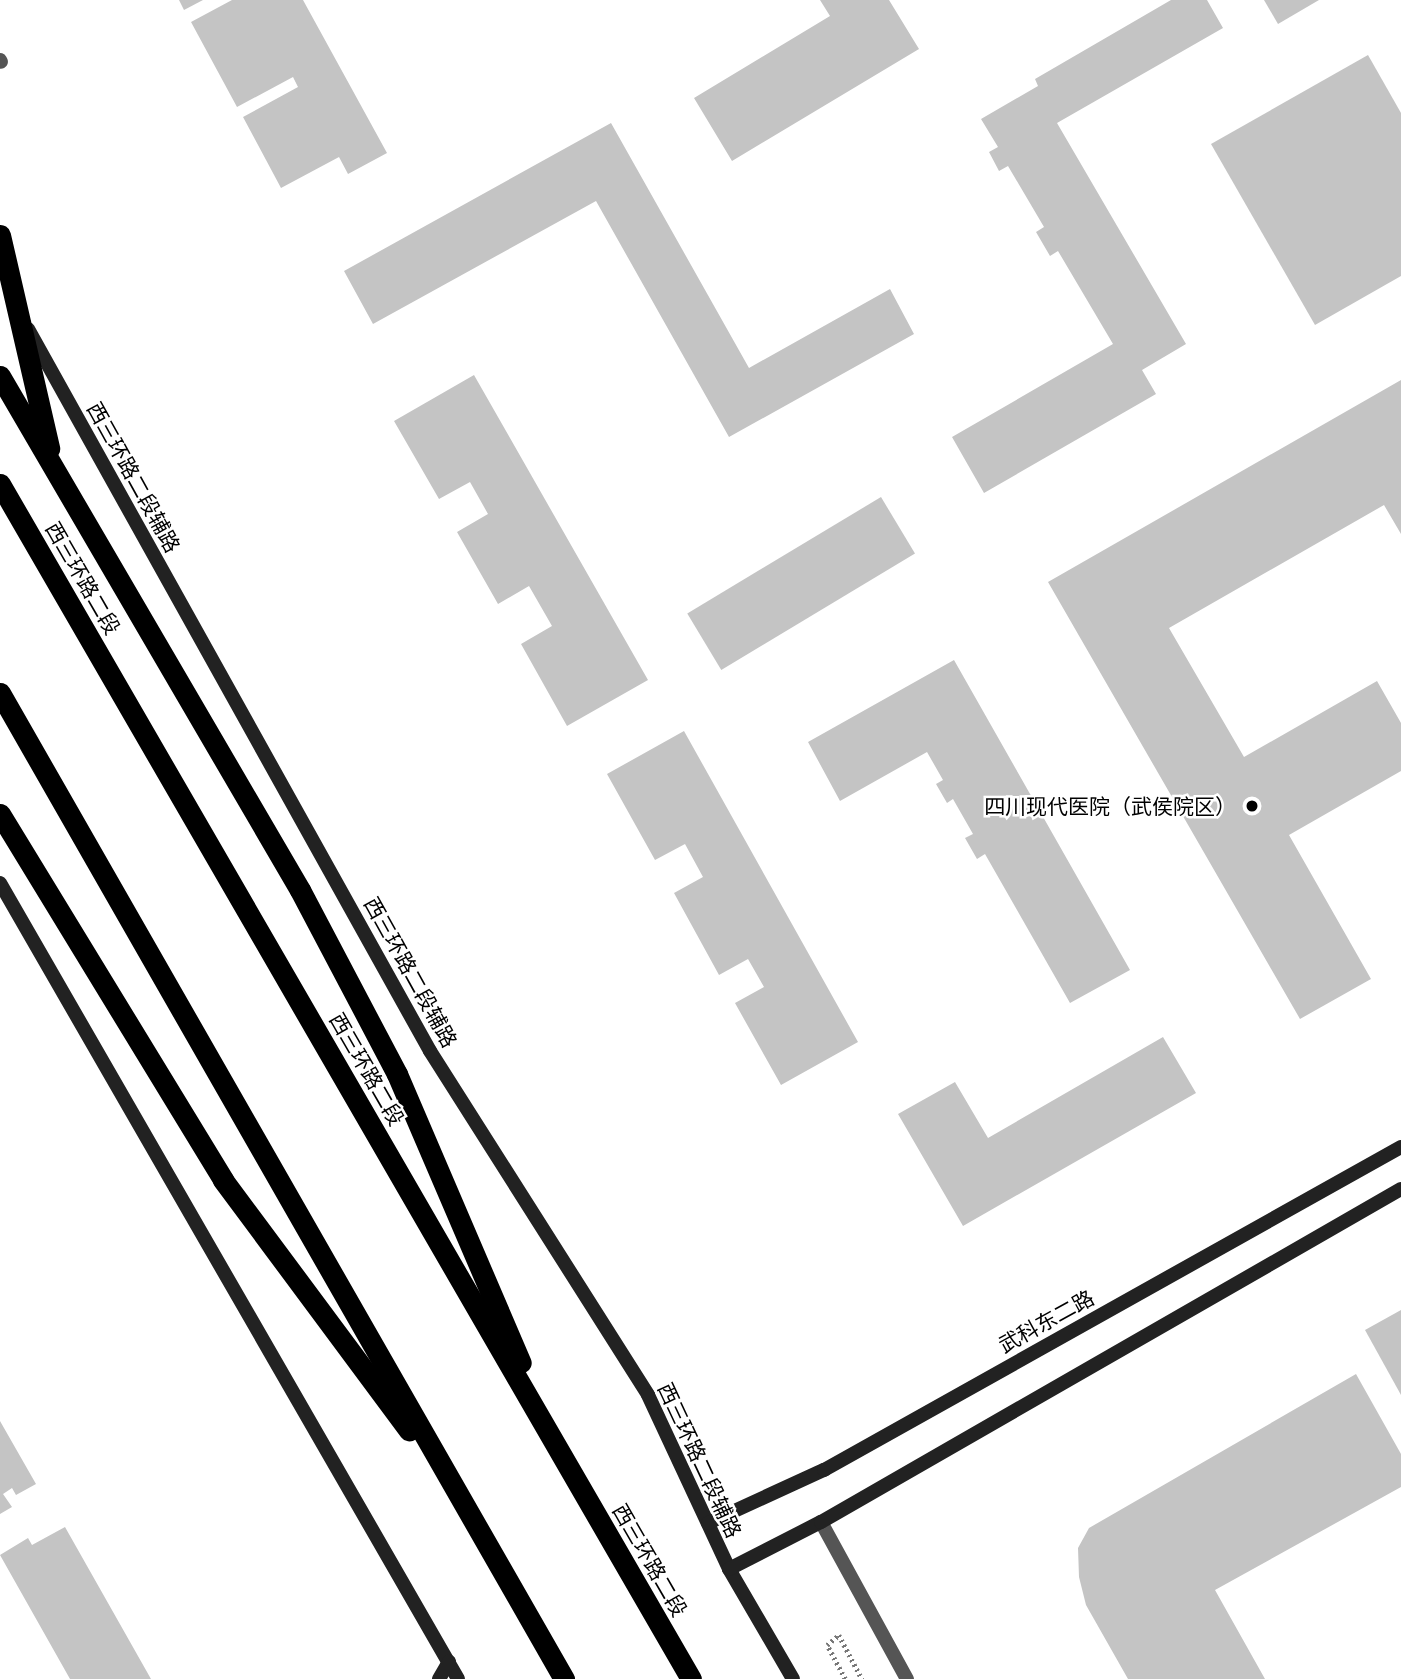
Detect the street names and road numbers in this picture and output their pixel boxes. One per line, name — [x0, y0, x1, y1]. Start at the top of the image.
street label: 西三环路二段辅路 — [82, 397, 186, 557]
street label: 西三环路二段 — [41, 517, 125, 639]
street label: 西三环路二段辅路 — [359, 892, 463, 1052]
street label: 西三环路二段 — [325, 1008, 409, 1130]
street label: 武科东二路 — [994, 1285, 1098, 1357]
street label: 西三环路二段辅路 — [653, 1379, 747, 1541]
street label: 西三环路二段 — [608, 1499, 692, 1621]

